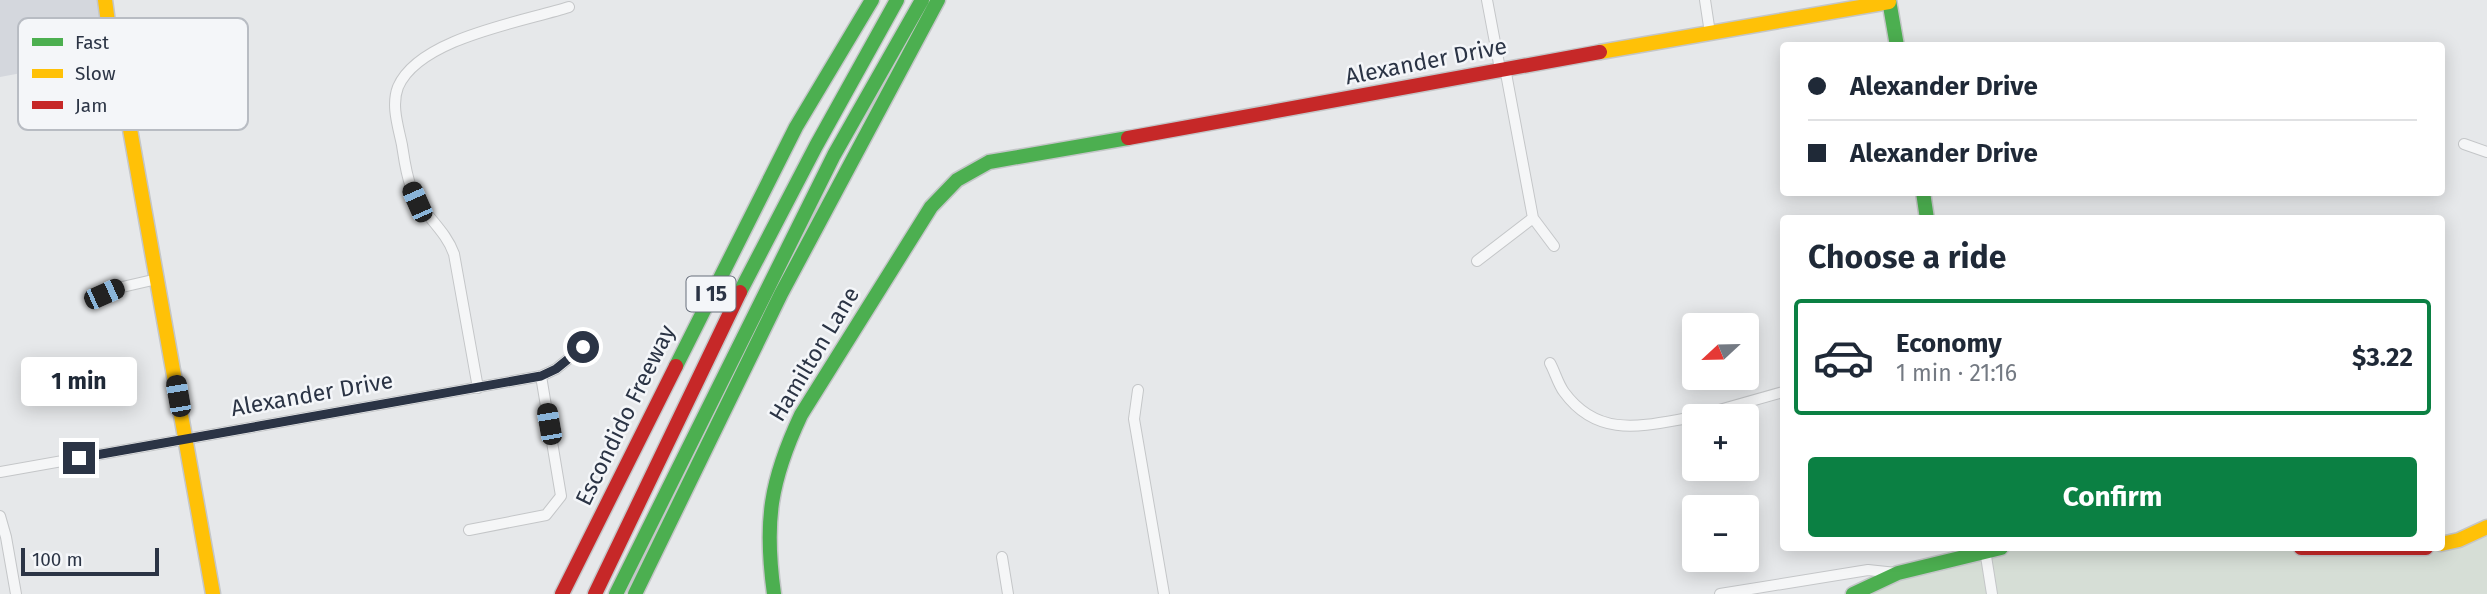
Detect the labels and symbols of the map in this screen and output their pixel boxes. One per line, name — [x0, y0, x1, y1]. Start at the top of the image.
legend — [18, 18, 248, 130]
text: Fast — [75, 31, 109, 54]
street label: Alexander Drive — [1343, 32, 1509, 90]
text: Slow — [75, 62, 116, 85]
text: Jam — [75, 94, 107, 117]
car — [399, 179, 436, 225]
car — [81, 276, 128, 312]
road number: I 15 — [686, 276, 736, 312]
street label: Hamilton Lane — [763, 282, 865, 426]
north arrow — [1682, 313, 1759, 390]
street label: Escondido Freeway — [569, 320, 681, 510]
route start — [567, 331, 599, 363]
callout: 1 min — [21, 356, 137, 406]
street label: Alexander Drive — [229, 366, 395, 422]
car — [165, 373, 192, 419]
car — [536, 401, 563, 447]
route end — [63, 442, 95, 474]
scale bar — [21, 545, 159, 577]

